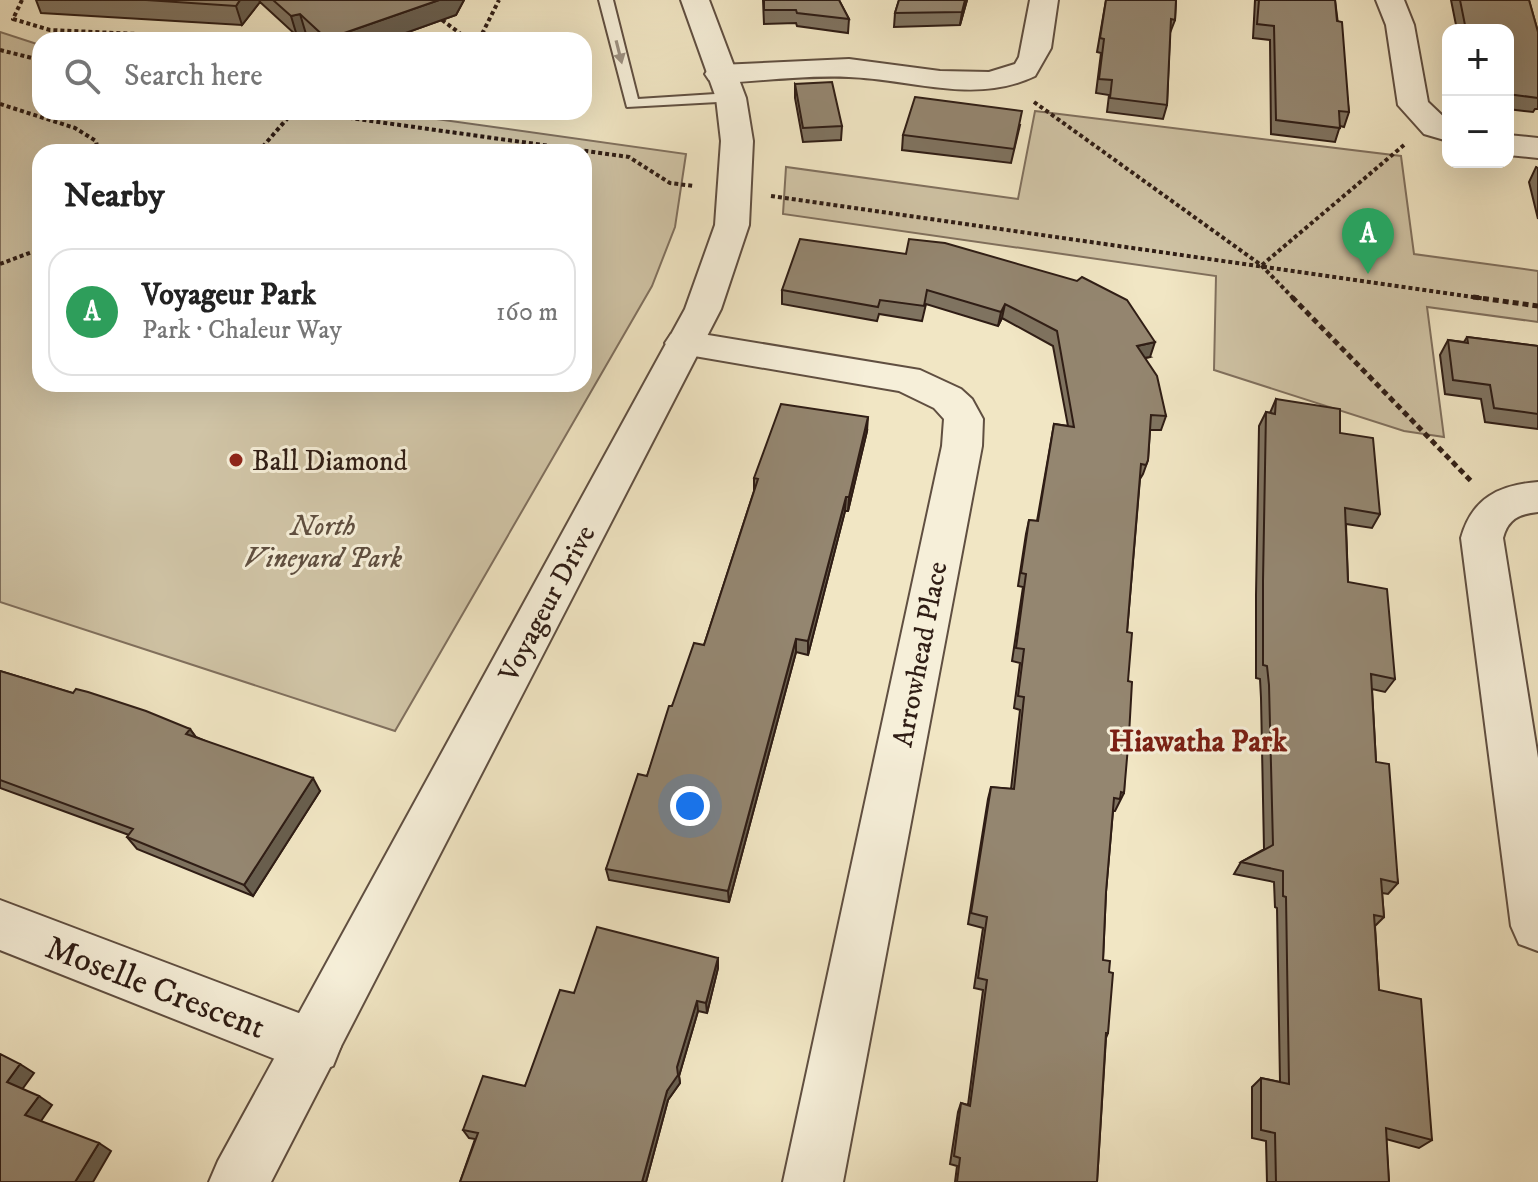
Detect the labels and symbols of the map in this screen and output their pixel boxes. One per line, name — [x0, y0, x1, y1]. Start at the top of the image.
one-way arrow — [614, 40, 626, 65]
pin: A — [1342, 208, 1394, 274]
place label: Ball Diamond — [252, 444, 408, 479]
marker: Ball Diamond — [227, 451, 245, 469]
park label: North Vineyard Park — [244, 509, 402, 576]
street label: Voyageur Drive — [491, 519, 603, 689]
street label: Arrowhead Place — [885, 559, 956, 750]
district label: Hiawatha Park — [1109, 724, 1288, 761]
your location — [670, 786, 710, 826]
street label: Moselle Crescent — [39, 927, 271, 1049]

